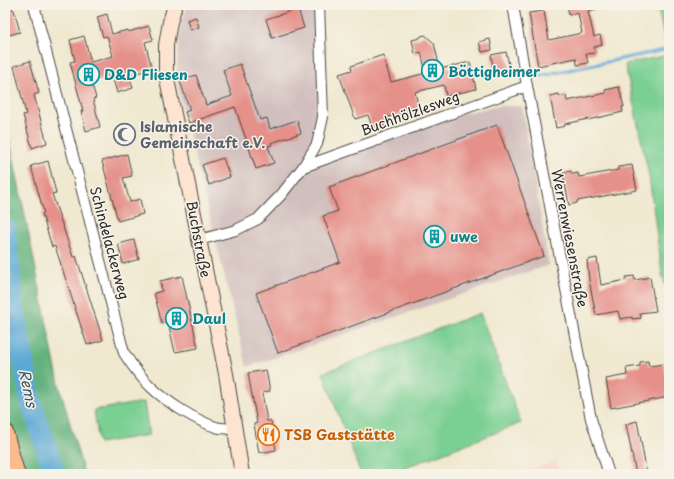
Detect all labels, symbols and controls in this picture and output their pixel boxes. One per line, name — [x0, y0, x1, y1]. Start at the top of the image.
building icon: Böttigheimer — [420, 58, 446, 84]
building icon: D&D Fliesen — [76, 61, 102, 87]
place label: Böttigheimer — [448, 61, 541, 82]
place label: D&D Fliesen — [104, 64, 188, 85]
street label: Buchhölzlesweg — [358, 85, 462, 141]
place label: Islamische Gemeinschaft e.V. — [140, 116, 266, 153]
mosque icon: Islamische Gemeinschaft e.V. — [111, 121, 137, 147]
street label: Werrenwiesenstraße — [546, 167, 594, 309]
street label: Schindelackerweg — [85, 184, 135, 302]
street label: Buchstraße — [181, 199, 217, 279]
building icon: uwe — [421, 223, 447, 249]
place label: uwe — [450, 226, 478, 247]
building icon: Daul — [163, 305, 189, 331]
place label: Daul — [192, 308, 226, 329]
water label: Rems — [14, 367, 45, 411]
restaurant icon: TSB Gaststätte — [255, 421, 281, 447]
place label: TSB Gaststätte — [284, 424, 395, 445]

